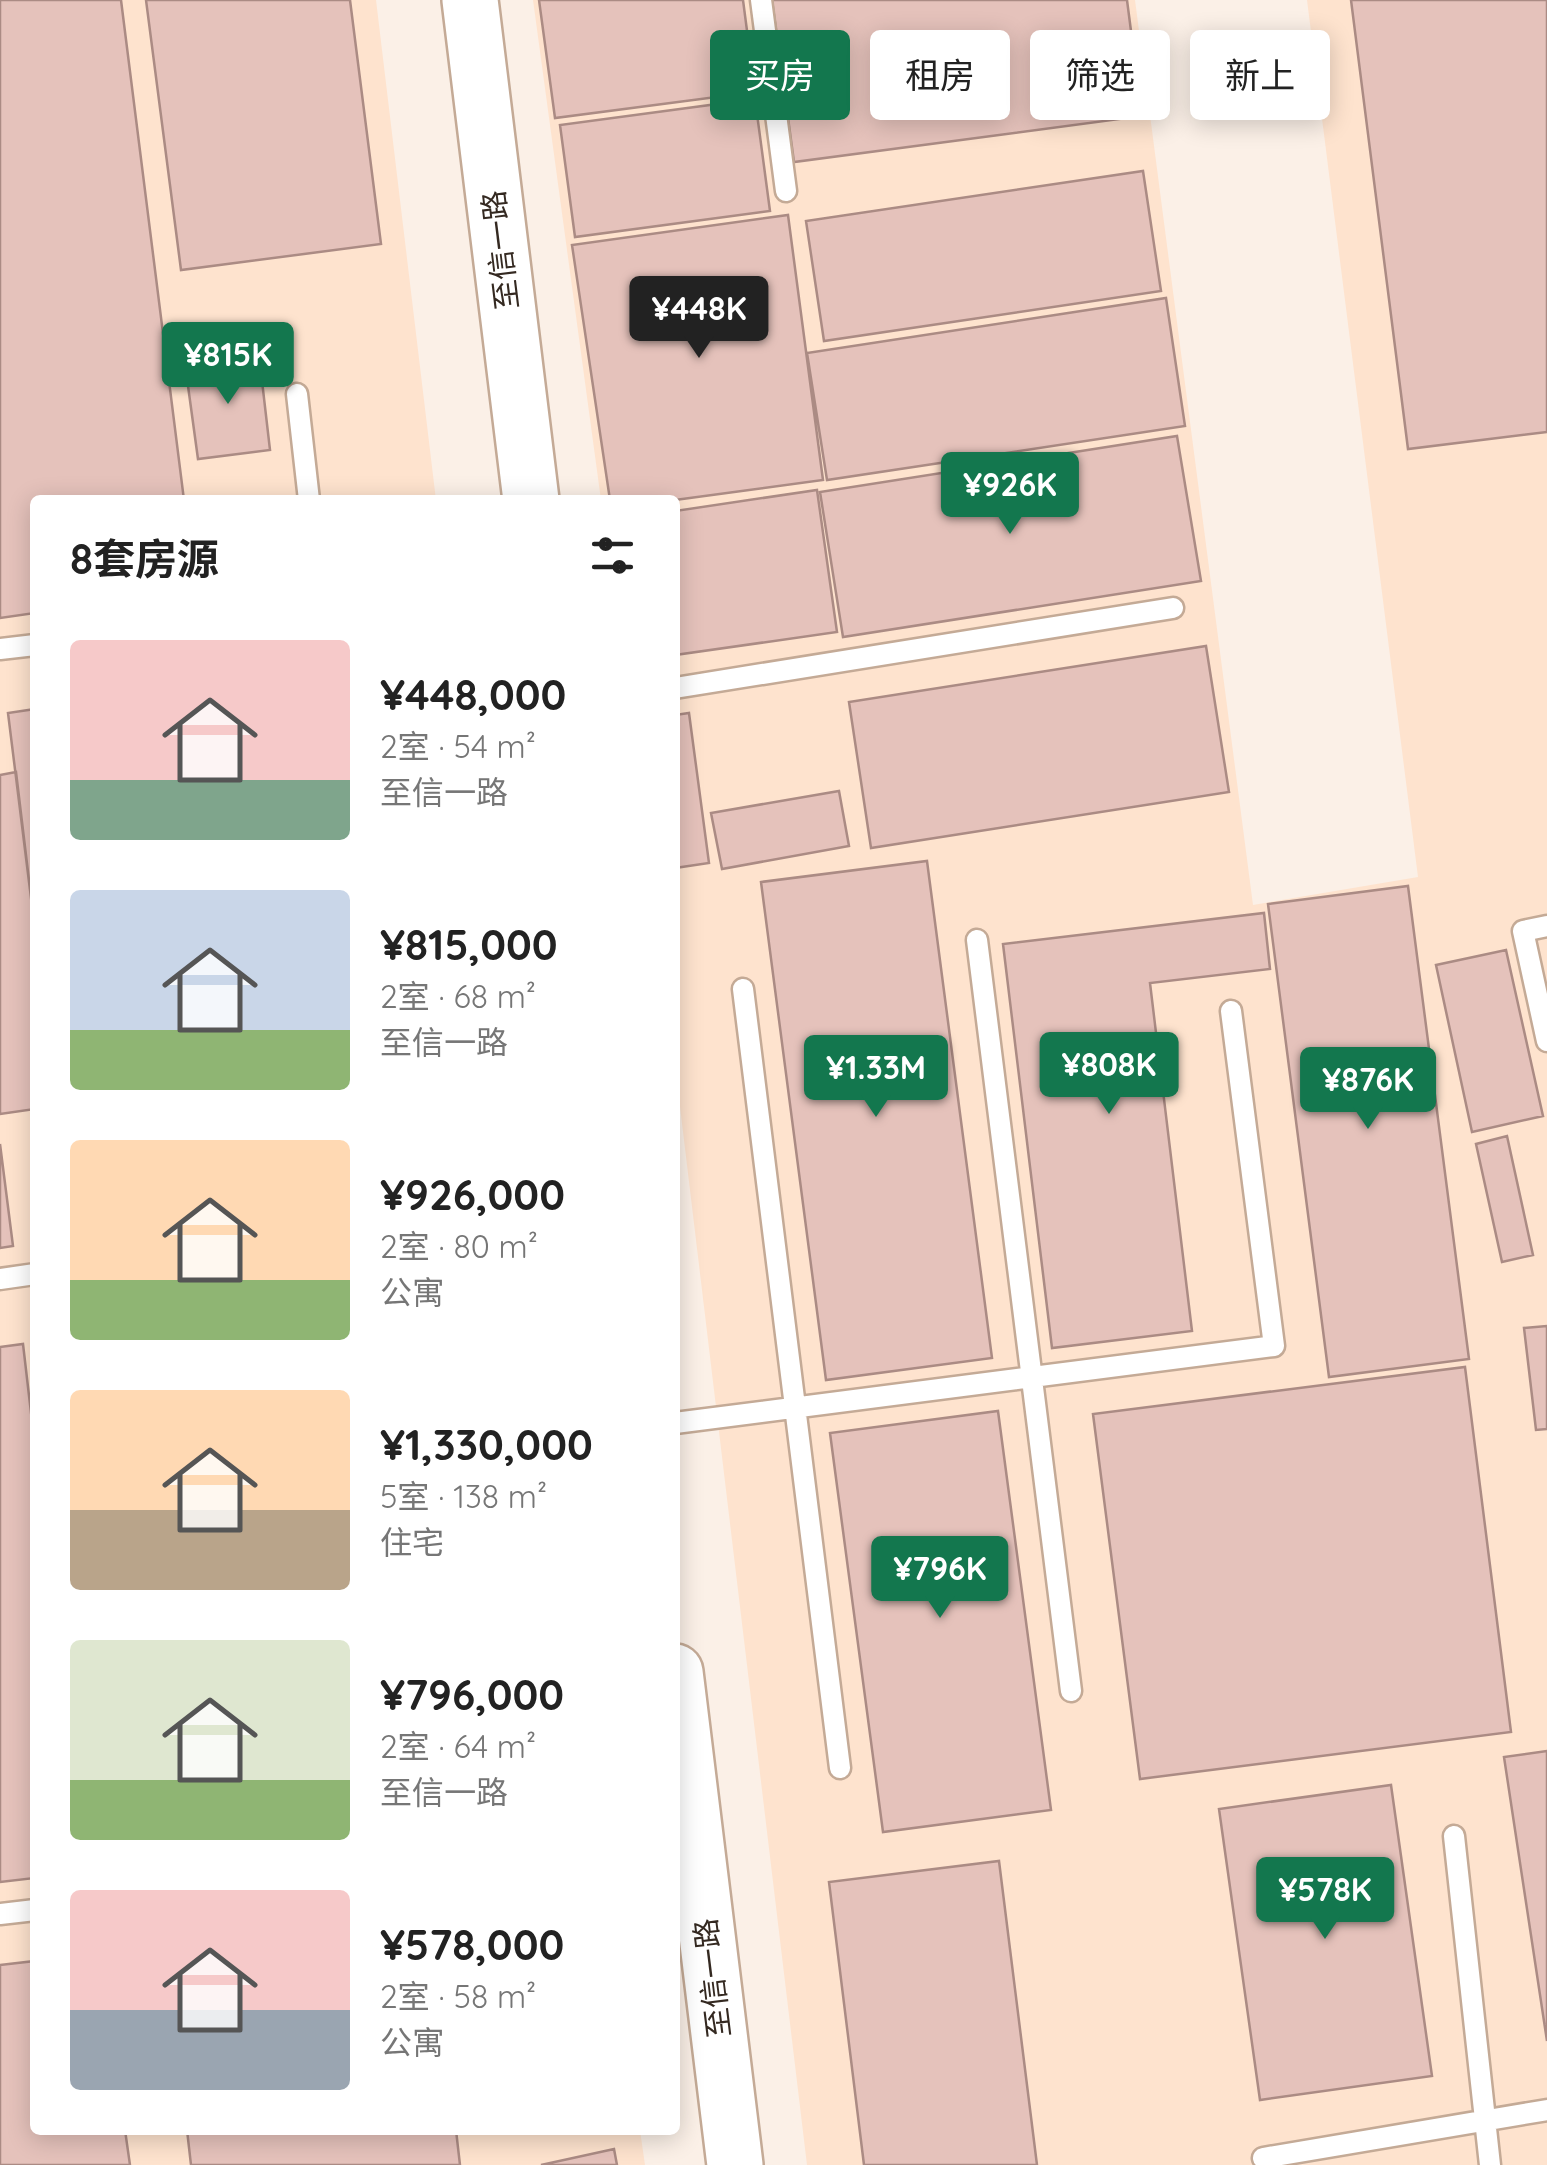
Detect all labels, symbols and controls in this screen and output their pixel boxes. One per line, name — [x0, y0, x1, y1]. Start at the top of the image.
chip: 买房 — [710, 30, 850, 120]
chip: 租房 — [870, 30, 1010, 120]
chip: 筛选 — [1030, 30, 1170, 120]
chip: 新上 — [1190, 30, 1330, 120]
street label: 至信一路 — [474, 188, 526, 312]
pin: ¥448K — [629, 276, 769, 361]
text: ¥448K — [651, 288, 747, 328]
pin: ¥815K — [158, 322, 298, 407]
text: ¥815K — [184, 334, 272, 374]
pin: ¥926K — [940, 452, 1080, 537]
text: ¥926K — [963, 464, 1057, 504]
icon: filters — [585, 528, 640, 583]
text: 8套房源 — [70, 532, 219, 585]
text: ¥448,000 — [380, 668, 566, 721]
icon: home — [150, 680, 270, 800]
text: 2室 · 54 m² — [380, 726, 536, 766]
text: 至信一路 — [380, 772, 508, 812]
text: ¥815,000 — [380, 918, 558, 971]
icon: home — [150, 930, 270, 1050]
text: 2室 · 68 m² — [380, 976, 536, 1016]
text: 至信一路 — [380, 1022, 508, 1062]
pin: ¥808K — [1039, 1032, 1179, 1117]
pin: ¥1.33M — [795, 1035, 957, 1120]
text: ¥808K — [1062, 1044, 1156, 1084]
text: ¥1.33M — [826, 1047, 926, 1087]
pin: ¥876K — [1298, 1047, 1438, 1132]
text: ¥876K — [1322, 1059, 1414, 1099]
text: ¥926,000 — [380, 1168, 565, 1221]
icon: home — [150, 1180, 270, 1300]
text: 2室 · 80 m² — [380, 1226, 538, 1266]
text: 公寓 — [380, 1272, 444, 1312]
text: ¥1,330,000 — [380, 1418, 593, 1471]
icon: home — [150, 1430, 270, 1550]
text: 5室 · 138 m² — [380, 1476, 547, 1516]
text: 住宅 — [380, 1522, 444, 1562]
pin: ¥796K — [870, 1536, 1010, 1621]
text: ¥796K — [893, 1548, 987, 1588]
text: ¥796,000 — [380, 1668, 564, 1721]
icon: home — [150, 1680, 270, 1800]
text: 2室 · 64 m² — [380, 1726, 536, 1766]
text: 至信一路 — [380, 1772, 508, 1812]
pin: ¥578K — [1255, 1857, 1395, 1942]
text: ¥578K — [1278, 1869, 1372, 1909]
street label: 至信一路 — [686, 1916, 738, 2040]
text: ¥578,000 — [380, 1918, 564, 1971]
icon: home — [150, 1930, 270, 2050]
text: 2室 · 58 m² — [380, 1976, 536, 2016]
text: 公寓 — [380, 2022, 444, 2062]

